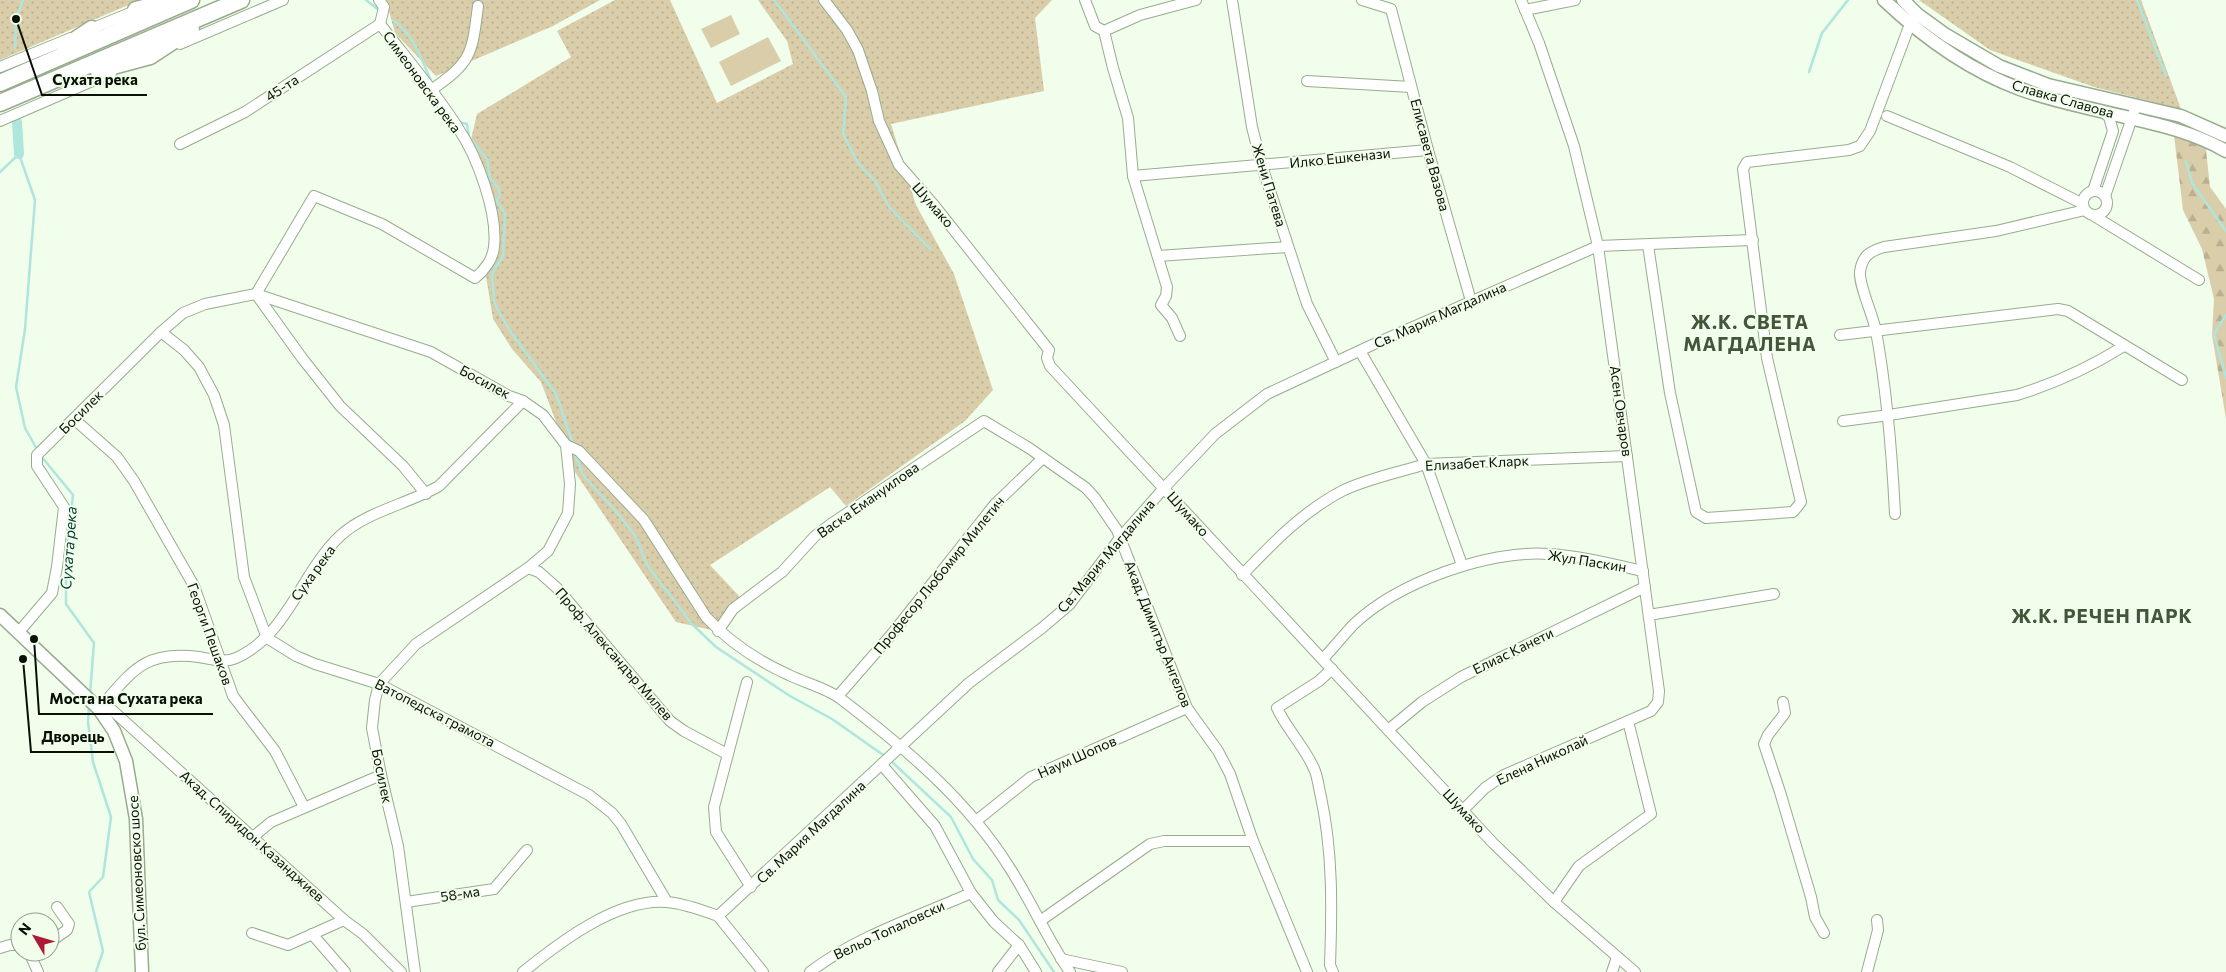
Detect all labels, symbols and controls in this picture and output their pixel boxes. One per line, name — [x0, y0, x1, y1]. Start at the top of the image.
street label: Симеоновска река — [380, 27, 465, 136]
callout: Сухата река — [42, 65, 147, 95]
text: Сухата река — [52, 70, 138, 88]
street label: 45-та — [262, 71, 302, 105]
street label: Славка Славова — [2010, 76, 2116, 121]
street label: Елисавета Вазова — [1407, 97, 1454, 213]
street label: Жени Патева — [1249, 141, 1290, 229]
street label: Илко Ешкенази — [1289, 144, 1391, 171]
street label: Шумако — [909, 179, 958, 231]
street label: Св. Мария Магдалина — [1371, 278, 1509, 351]
district label: Ж.К. СВЕТА МАГДАЛЕНА — [1683, 310, 1817, 355]
street label: Босилек — [457, 361, 514, 402]
street label: Асен Овчаров — [1607, 364, 1636, 458]
street label: Босилек — [55, 386, 106, 437]
street label: Елизабет Кларк — [1425, 451, 1530, 474]
street label: Васка Емануилова — [813, 458, 922, 541]
street label: Шумако — [1164, 488, 1213, 540]
street label: Професор Любомир Милетич — [870, 492, 1008, 657]
street label: Св. Мария Магдалина — [1053, 495, 1158, 616]
water label: Сухата река — [56, 505, 80, 590]
street label: Суха река — [287, 542, 338, 604]
street label: Жул Паскин — [1546, 546, 1628, 575]
street label: Акад. Димитър Ангелов — [1121, 558, 1196, 710]
street label: Георги Пешаков — [184, 581, 237, 687]
street label: Проф. Александър Милев — [552, 584, 677, 723]
district label: Ж.К. РЕЧЕН ПАРК — [2011, 604, 2193, 627]
street label: Елиас Канети — [1470, 624, 1556, 677]
street label: Ватопедска грамота — [372, 675, 498, 750]
callout: Моста на Сухата река — [39, 684, 213, 714]
text: Моста на Сухата река — [49, 689, 203, 707]
callout: Дворець — [31, 722, 114, 752]
text: Дворець — [41, 727, 105, 745]
street label: Елена Николай — [1493, 731, 1590, 788]
street label: Наум Шопов — [1035, 732, 1119, 781]
street label: Босилек — [368, 747, 397, 805]
street label: Акад. Спиридон Казанджиев — [177, 766, 328, 905]
street label: Св. Мария Магдалина — [753, 777, 869, 887]
street label: Шумако — [1440, 785, 1489, 836]
street label: бул. Симеоновско шосе — [124, 795, 149, 951]
street label: 58-ма — [439, 882, 481, 905]
street label: Вельо Топаловски — [831, 896, 947, 963]
north arrow — [10, 912, 60, 962]
text: N — [14, 919, 34, 938]

